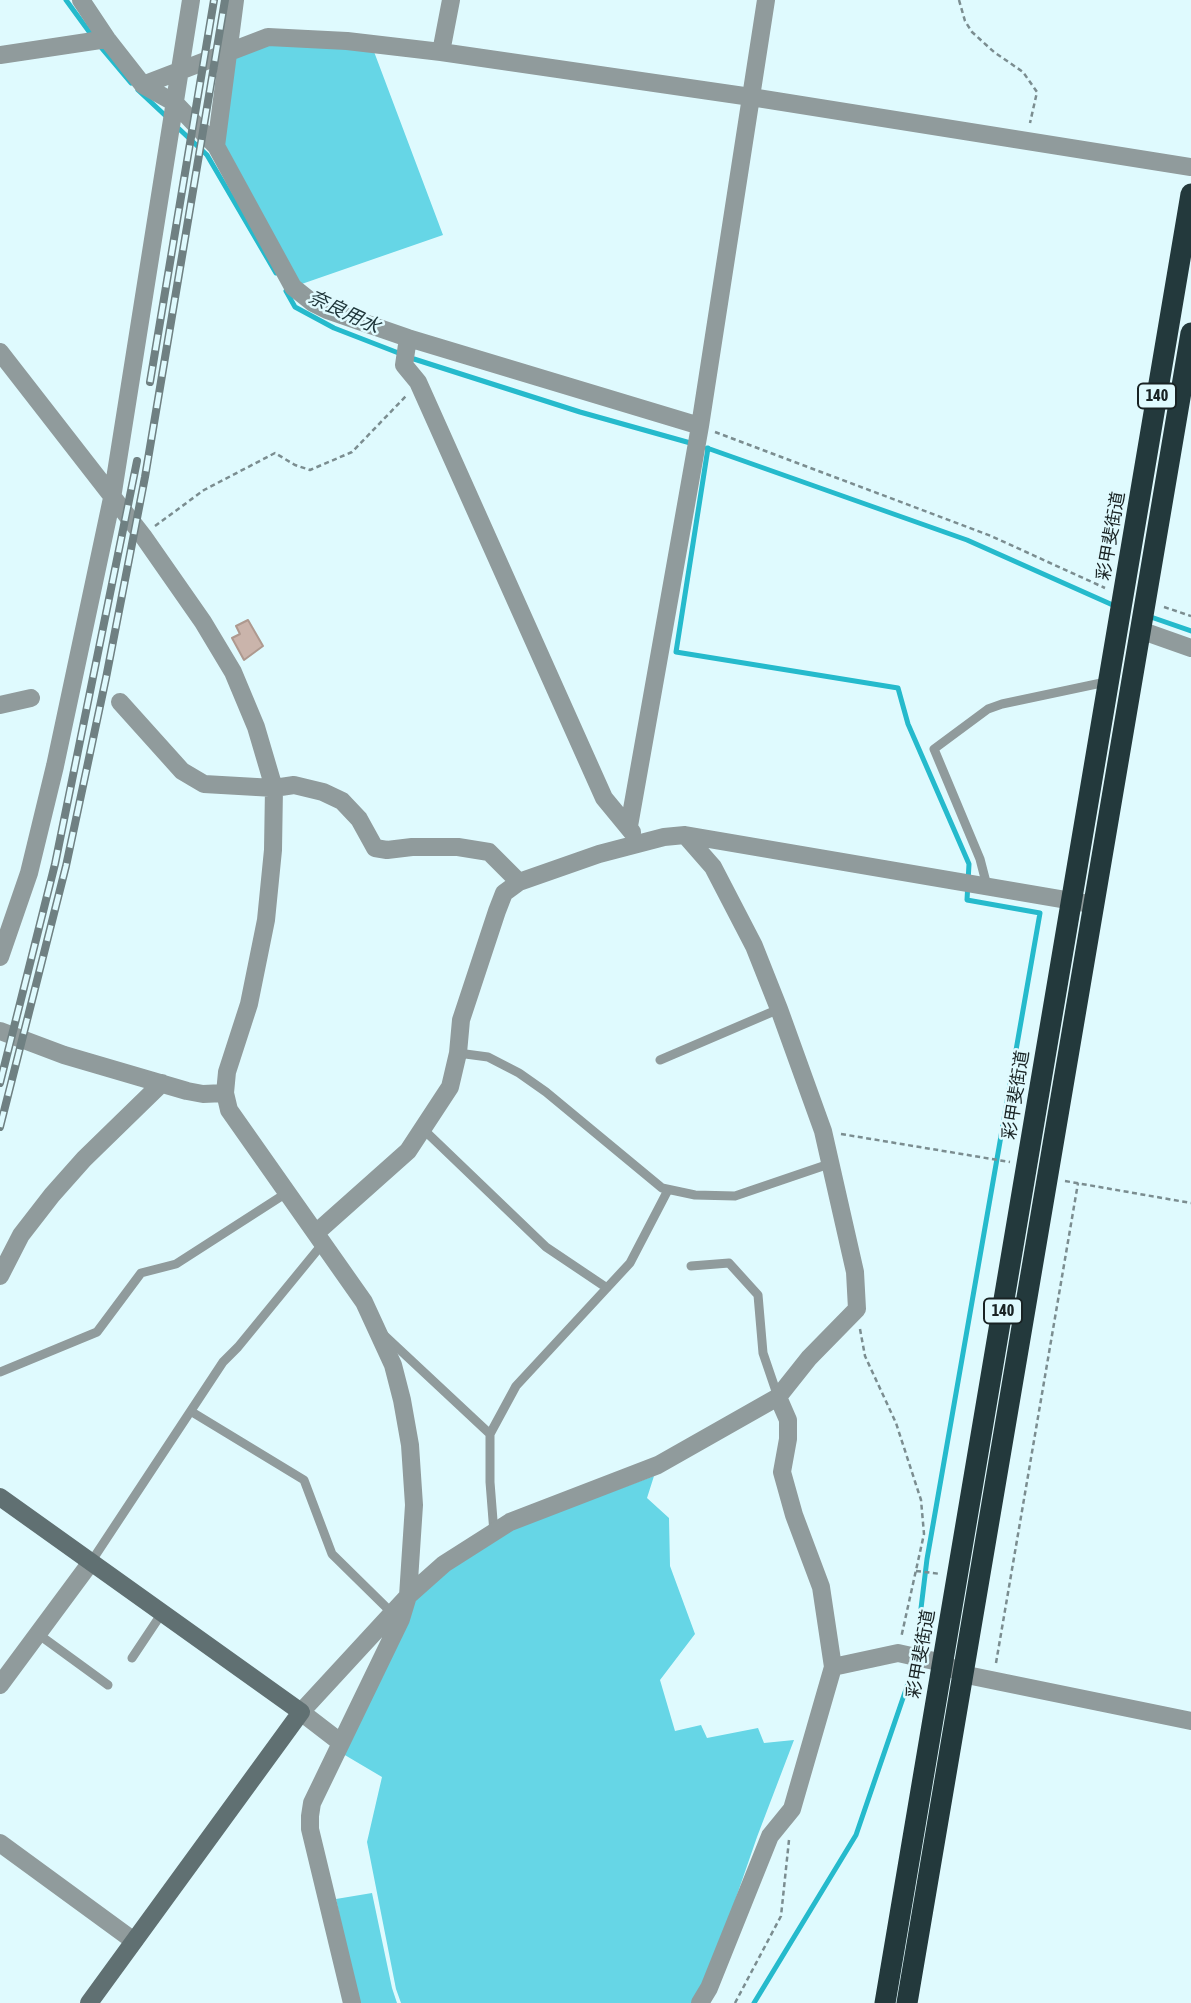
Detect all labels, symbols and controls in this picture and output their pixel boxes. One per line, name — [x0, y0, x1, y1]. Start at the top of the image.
water label: 奈良用水 — [305, 286, 383, 338]
road number: 140 — [1138, 384, 1176, 408]
street label: 彩甲斐街道 — [1093, 490, 1129, 582]
street label: 彩甲斐街道 — [998, 1049, 1034, 1141]
road number: 140 — [984, 1298, 1022, 1324]
street label: 彩甲斐街道 — [903, 1608, 939, 1700]

